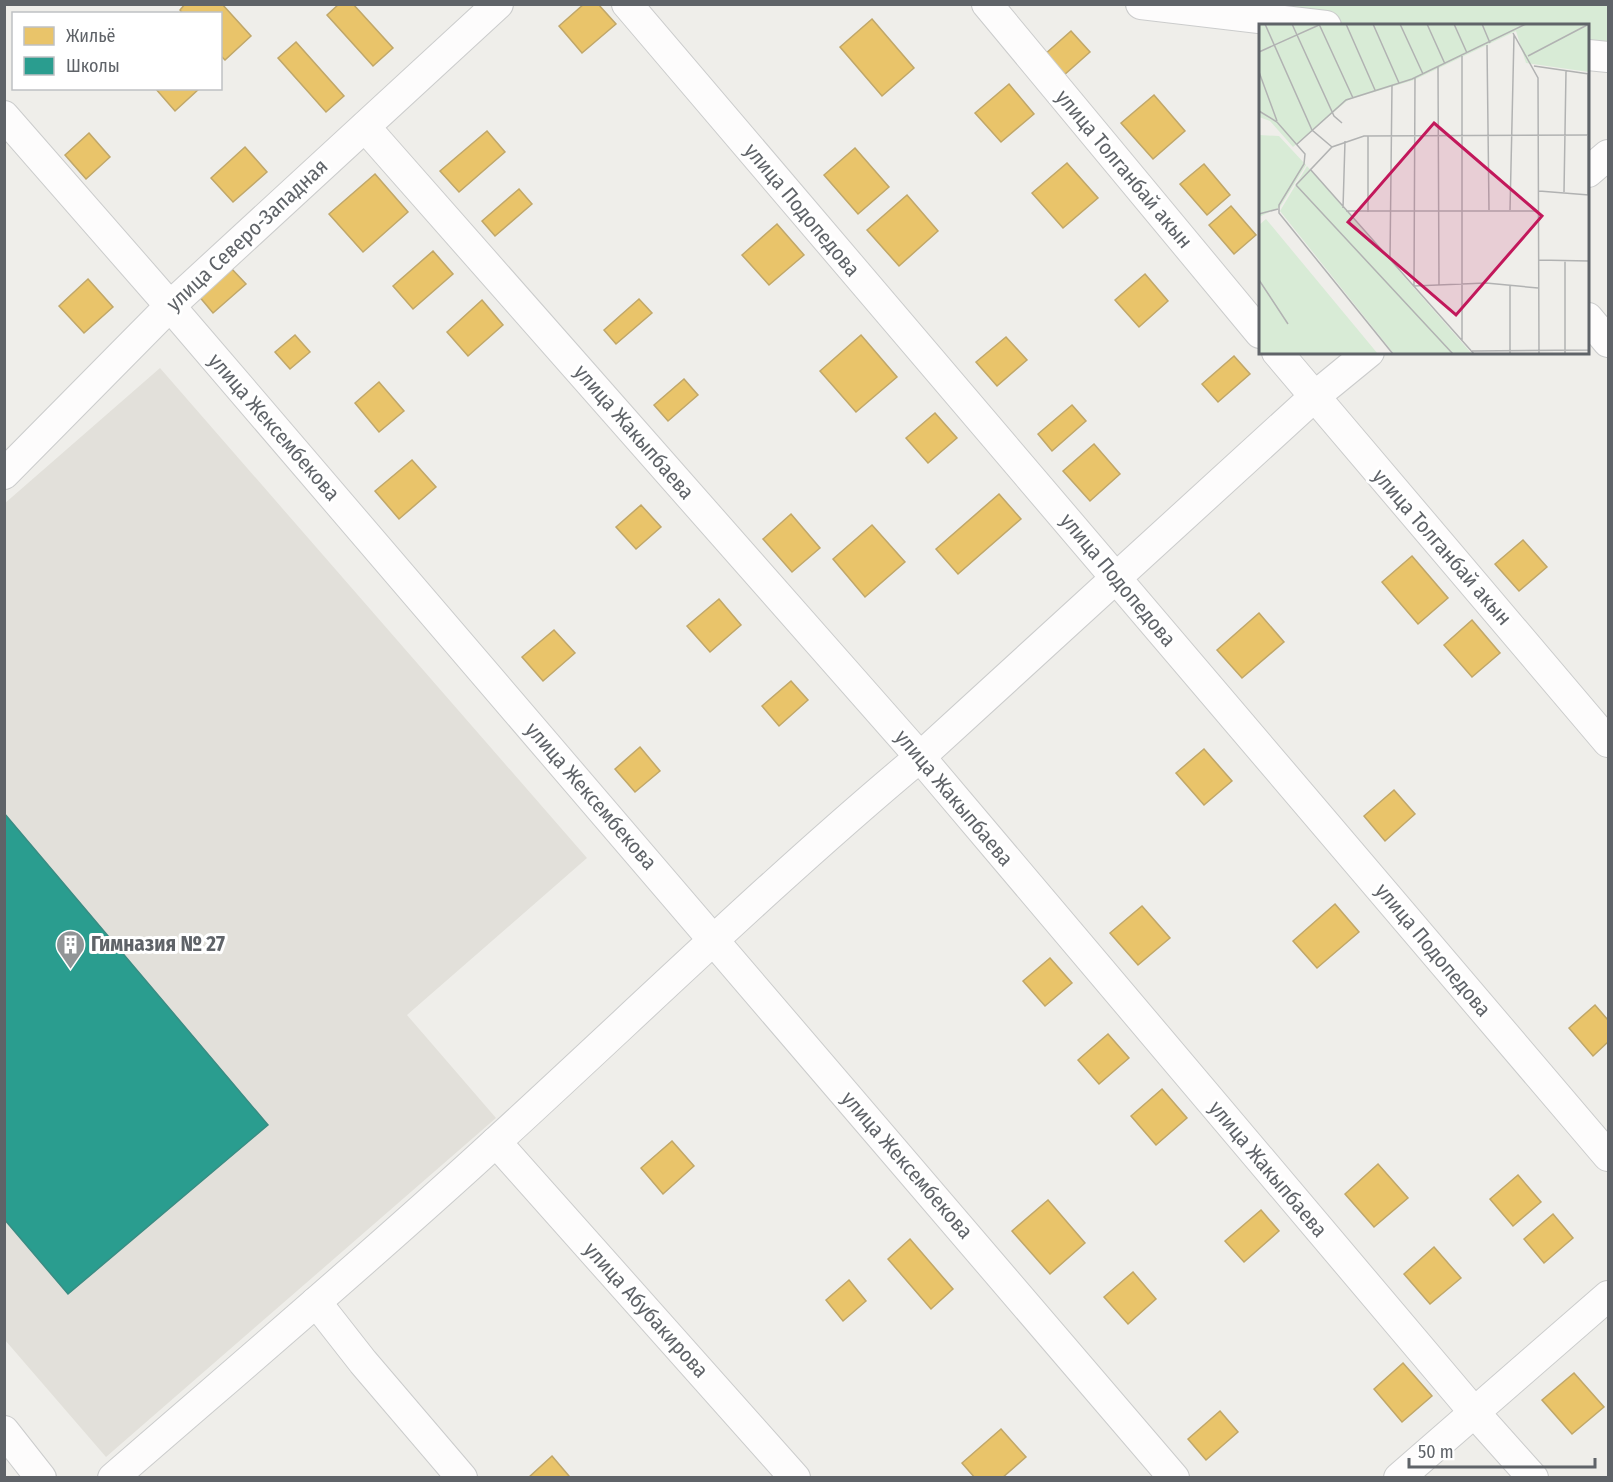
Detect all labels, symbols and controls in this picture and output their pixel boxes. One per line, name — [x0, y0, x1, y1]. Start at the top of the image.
legend — [12, 12, 222, 90]
inset map — [1259, 24, 1589, 354]
text: Жильё — [66, 25, 116, 47]
text: Школы — [66, 55, 120, 77]
street label: улица Толганбай акын — [1050, 84, 1198, 254]
street label: улица Подопедова — [739, 138, 865, 282]
street label: улица Северо-Западная — [161, 153, 333, 317]
street label: улица Жексембекова — [203, 348, 345, 506]
street label: улица Жакыпбаева — [568, 359, 700, 505]
street label: улица Толганбай акын — [1367, 463, 1517, 631]
street label: улица Подопедова — [1055, 508, 1181, 652]
street label: улица Жексембекова — [520, 717, 662, 875]
street label: улица Жакыпбаева — [889, 724, 1019, 872]
street label: улица Подопедова — [1370, 878, 1496, 1022]
building icon: Гимназия № 27 — [54, 928, 86, 970]
place label: Гимназия № 27 — [91, 931, 225, 957]
street label: улица Жексембекова — [836, 1086, 978, 1244]
street label: улица Жакыпбаева — [1203, 1095, 1333, 1243]
street label: улица Абубакирова — [578, 1237, 714, 1383]
scale bar — [1409, 1431, 1595, 1469]
text: 50 m — [1418, 1441, 1454, 1463]

